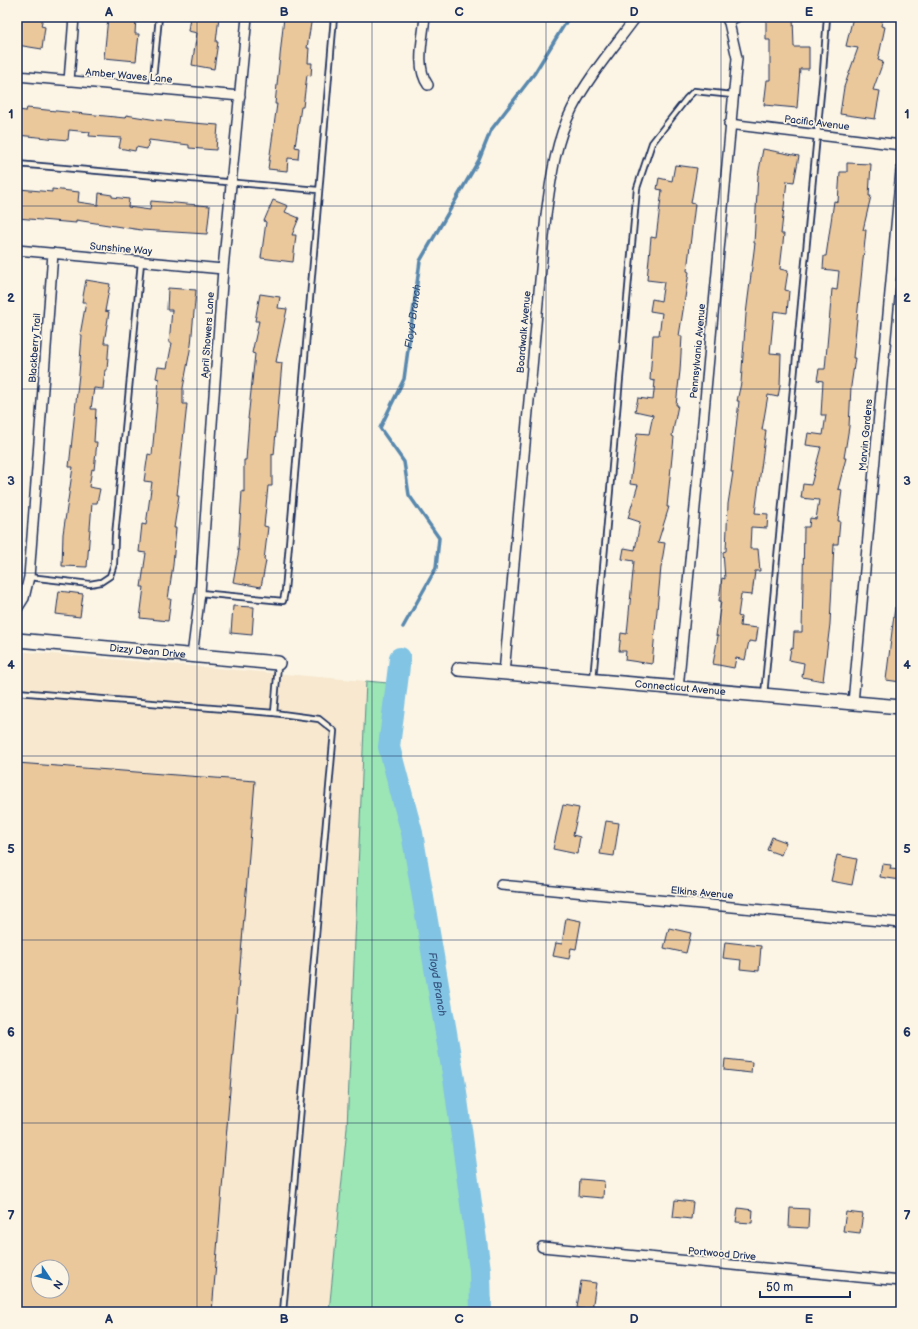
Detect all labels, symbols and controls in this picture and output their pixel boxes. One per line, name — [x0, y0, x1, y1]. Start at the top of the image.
text: A — [104, 4, 113, 20]
text: B — [279, 4, 289, 20]
text: C — [454, 4, 464, 20]
text: D — [629, 4, 639, 20]
text: E — [805, 4, 814, 20]
street label: Amber Waves Lane — [85, 66, 173, 86]
text: 1 — [8, 106, 14, 122]
text: 1 — [904, 106, 910, 122]
street label: Pacific Avenue — [784, 113, 850, 133]
street label: Sunshine Way — [89, 240, 153, 258]
water label: Floyd Branch — [402, 283, 423, 349]
text: 2 — [7, 290, 15, 306]
street label: Boardwalk Avenue — [514, 290, 534, 374]
text: 2 — [903, 290, 911, 306]
street label: April Showers Lane — [199, 291, 217, 378]
street label: Pennsylvania Avenue — [688, 303, 708, 399]
street label: Blackberry Trail — [27, 313, 43, 383]
street label: Marvin Gardens — [857, 398, 875, 471]
text: 3 — [7, 473, 15, 489]
text: 3 — [903, 473, 911, 489]
street label: Dizzy Dean Drive — [109, 642, 186, 661]
text: 4 — [7, 657, 15, 673]
text: 4 — [903, 657, 911, 673]
street label: Connecticut Avenue — [634, 678, 726, 698]
text: 5 — [7, 841, 15, 857]
text: 5 — [903, 841, 911, 857]
street label: Elkins Avenue — [670, 884, 734, 902]
water label: Floyd Branch — [426, 951, 450, 1017]
text: 6 — [7, 1024, 15, 1040]
text: 6 — [903, 1024, 911, 1040]
text: 7 — [7, 1208, 15, 1224]
text: 7 — [903, 1208, 911, 1224]
street label: Portwood Drive — [687, 1245, 757, 1263]
north arrow — [30, 1259, 70, 1299]
scale bar — [760, 1273, 850, 1299]
text: N — [50, 1277, 65, 1292]
text: 50 m — [766, 1280, 793, 1295]
text: A — [104, 1311, 113, 1327]
text: B — [279, 1311, 289, 1327]
text: C — [454, 1311, 464, 1327]
text: D — [629, 1311, 639, 1327]
text: E — [805, 1311, 814, 1327]

